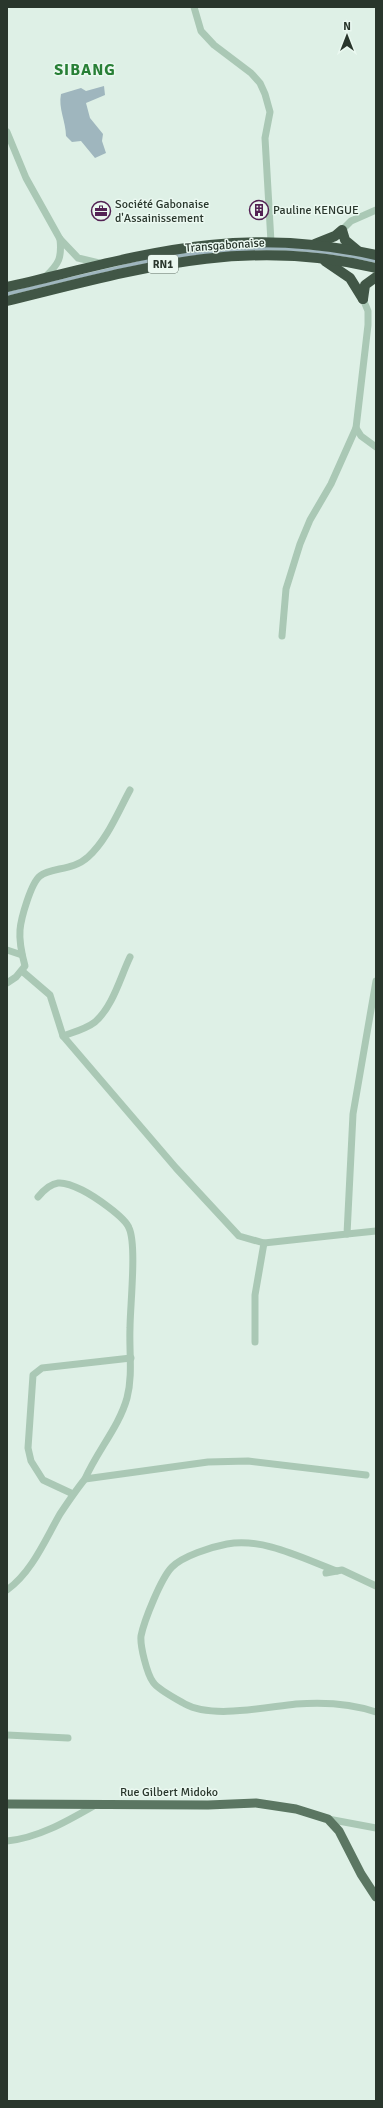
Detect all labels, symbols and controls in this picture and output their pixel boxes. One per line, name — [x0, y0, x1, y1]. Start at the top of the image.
north arrow — [327, 16, 367, 56]
text: N — [343, 20, 351, 33]
district label: SIBANG — [54, 60, 116, 80]
place label: Société Gabonaise d'Assainissement — [115, 197, 209, 226]
building icon: Pauline KENGUE — [248, 199, 270, 221]
office icon: Société Gabonaise d'Assainissement — [90, 200, 112, 222]
place label: Pauline KENGUE — [273, 203, 359, 218]
street label: Transgabonaise — [185, 235, 265, 256]
road number: RN1 — [148, 255, 178, 273]
street label: Rue Gilbert Midoko — [120, 1785, 218, 1800]

